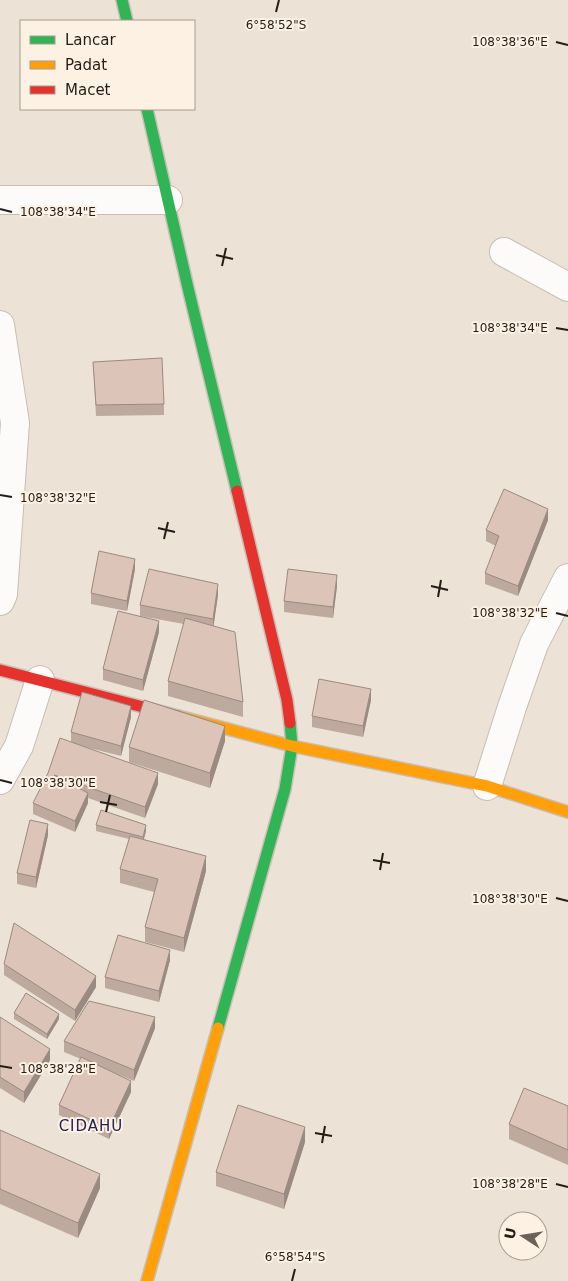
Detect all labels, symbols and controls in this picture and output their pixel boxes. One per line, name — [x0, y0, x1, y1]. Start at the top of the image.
text: 6°58'52"S — [246, 18, 306, 32]
legend — [20, 20, 195, 110]
text: Lancar — [65, 31, 116, 49]
text: 108°38'36"E — [472, 35, 548, 49]
text: Padat — [65, 56, 107, 74]
text: Macet — [65, 81, 111, 99]
text: 108°38'34"E — [20, 205, 96, 219]
text: 108°38'34"E — [472, 321, 548, 335]
text: 108°38'32"E — [20, 491, 96, 505]
text: 108°38'32"E — [472, 606, 548, 620]
text: 108°38'30"E — [20, 776, 96, 790]
text: 108°38'30"E — [472, 892, 548, 906]
text: 108°38'28"E — [20, 1062, 96, 1076]
district label: CIDAHU — [59, 1117, 123, 1135]
text: 108°38'28"E — [472, 1177, 548, 1191]
north arrow — [498, 1211, 548, 1261]
text: U — [501, 1226, 519, 1241]
text: 6°58'54"S — [265, 1250, 325, 1264]

